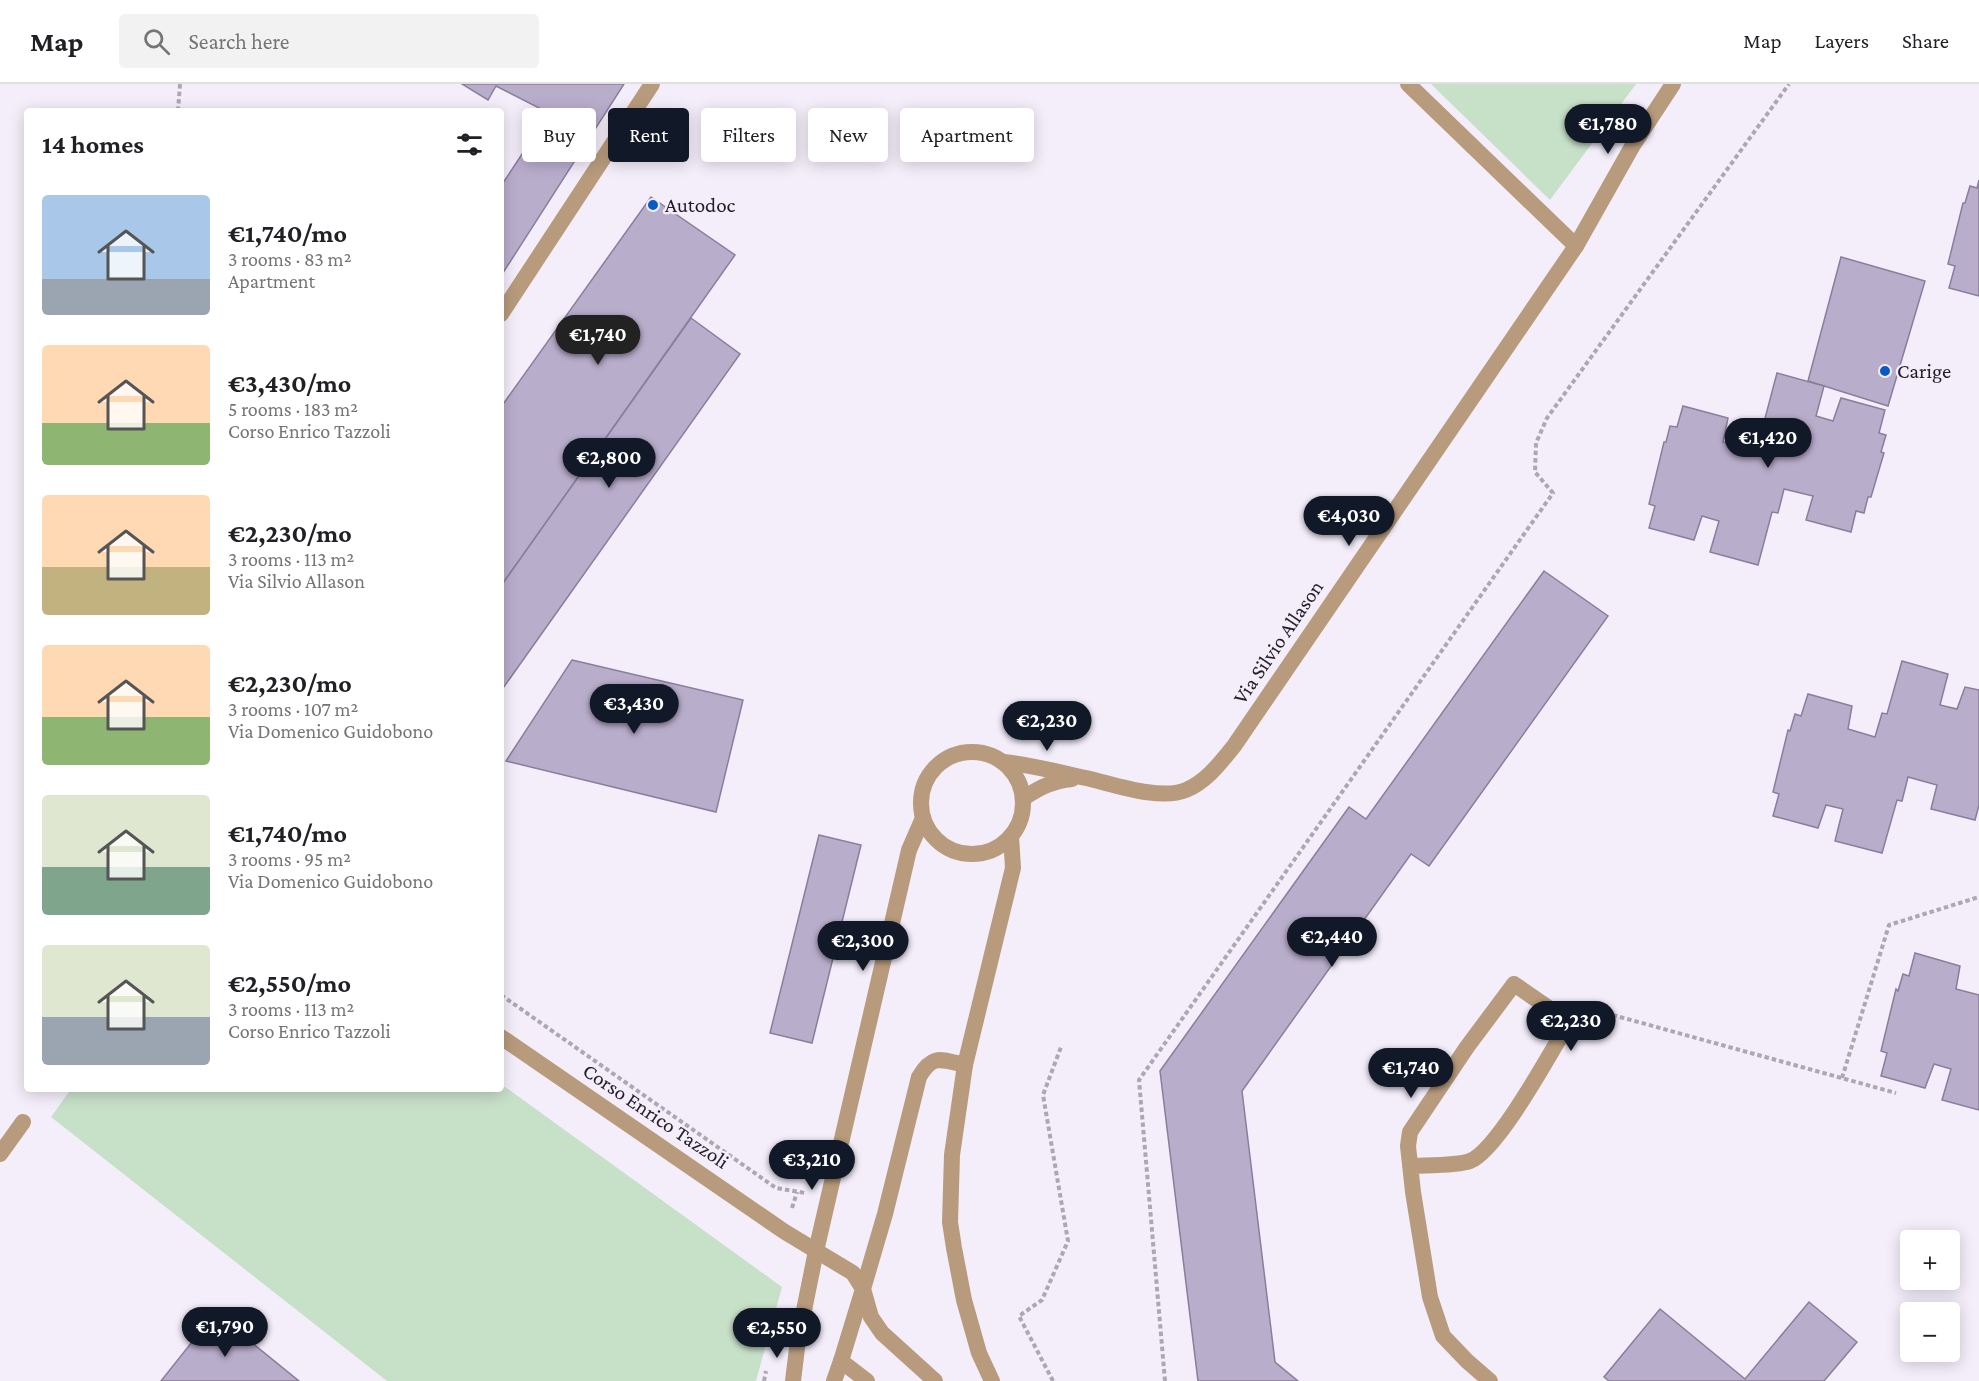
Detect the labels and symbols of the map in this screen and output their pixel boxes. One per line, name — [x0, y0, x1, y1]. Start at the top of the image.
pin: €1,780 — [1559, 104, 1657, 155]
place label: Autodoc — [665, 193, 736, 217]
marker: Autodoc — [646, 198, 660, 212]
pin: €1,740 — [549, 315, 647, 366]
place label: Carige — [1897, 359, 1951, 383]
marker: Carige — [1878, 364, 1892, 378]
pin: €1,420 — [1719, 418, 1817, 469]
pin: €2,800 — [560, 438, 658, 489]
pin: €4,030 — [1300, 496, 1398, 547]
street label: Via Silvio Allason — [1228, 576, 1328, 708]
pin: €3,430 — [585, 684, 683, 735]
pin: €2,230 — [998, 701, 1096, 752]
pin: €2,440 — [1283, 917, 1381, 968]
pin: €2,300 — [814, 921, 912, 972]
pin: €2,230 — [1522, 1001, 1620, 1052]
pin: €1,740 — [1362, 1048, 1460, 1099]
street label: Corso Enrico Tazzoli — [578, 1058, 734, 1174]
pin: €3,210 — [763, 1140, 861, 1191]
pin: €1,790 — [176, 1307, 274, 1358]
pin: €2,550 — [728, 1308, 826, 1359]

